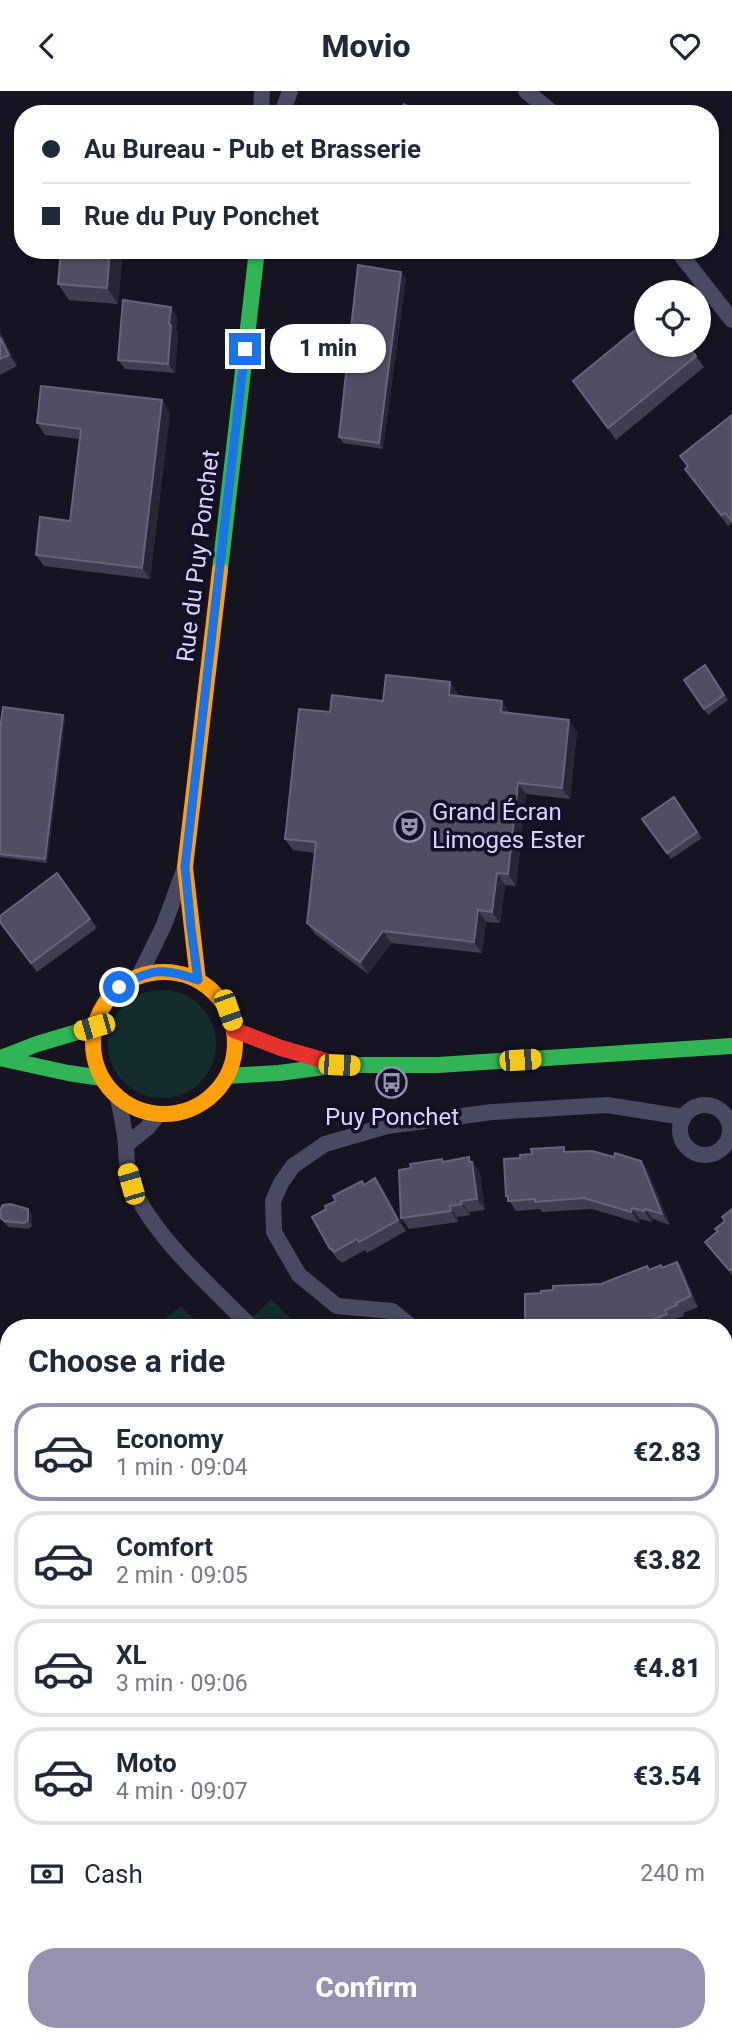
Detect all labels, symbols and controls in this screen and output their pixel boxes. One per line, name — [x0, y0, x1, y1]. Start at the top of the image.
icon: back — [28, 27, 66, 65]
text: Movio — [322, 27, 410, 65]
icon: heart — [666, 27, 704, 65]
text: Au Bureau - Pub et Brasserie — [84, 134, 421, 164]
text: Rue du Puy Ponchet — [84, 201, 319, 231]
map controls — [634, 280, 711, 357]
button: locate — [634, 280, 711, 357]
callout: 1 min — [270, 324, 385, 373]
route end — [229, 333, 261, 365]
text: 1 min — [299, 335, 357, 362]
street label: Rue du Puy Ponchet — [171, 448, 225, 664]
place label: Grand Écran Limoges Ester — [432, 798, 585, 854]
theatre icon: Grand Écran Limoges Ester — [392, 809, 426, 843]
route start — [103, 971, 135, 1003]
car — [212, 987, 245, 1033]
car — [71, 1011, 118, 1043]
car — [499, 1048, 542, 1072]
car — [318, 1054, 361, 1076]
bus stop icon: Puy Ponchet — [375, 1066, 409, 1100]
place label: Puy Ponchet — [325, 1103, 459, 1131]
car — [116, 1161, 147, 1207]
text: Choose a ride — [28, 1342, 225, 1380]
icon: car — [32, 1421, 95, 1484]
text: Economy — [116, 1424, 223, 1454]
text: €2.83 — [633, 1437, 701, 1467]
text: 1 min · 09:04 — [116, 1454, 248, 1481]
icon: car — [32, 1529, 95, 1592]
text: Comfort — [116, 1532, 213, 1562]
text: €3.82 — [633, 1545, 701, 1575]
text: 2 min · 09:05 — [116, 1562, 248, 1589]
icon: car — [32, 1637, 95, 1700]
text: XL — [116, 1640, 147, 1670]
text: €4.81 — [633, 1653, 701, 1683]
text: 3 min · 09:06 — [116, 1670, 248, 1697]
icon: car — [32, 1745, 95, 1808]
text: Moto — [116, 1748, 177, 1778]
text: €3.54 — [633, 1761, 701, 1791]
text: 4 min · 09:07 — [116, 1778, 248, 1805]
icon: cash — [28, 1855, 66, 1893]
text: Cash — [84, 1859, 143, 1889]
text: 240 m — [640, 1860, 705, 1887]
button: Confirm — [28, 1948, 705, 2028]

